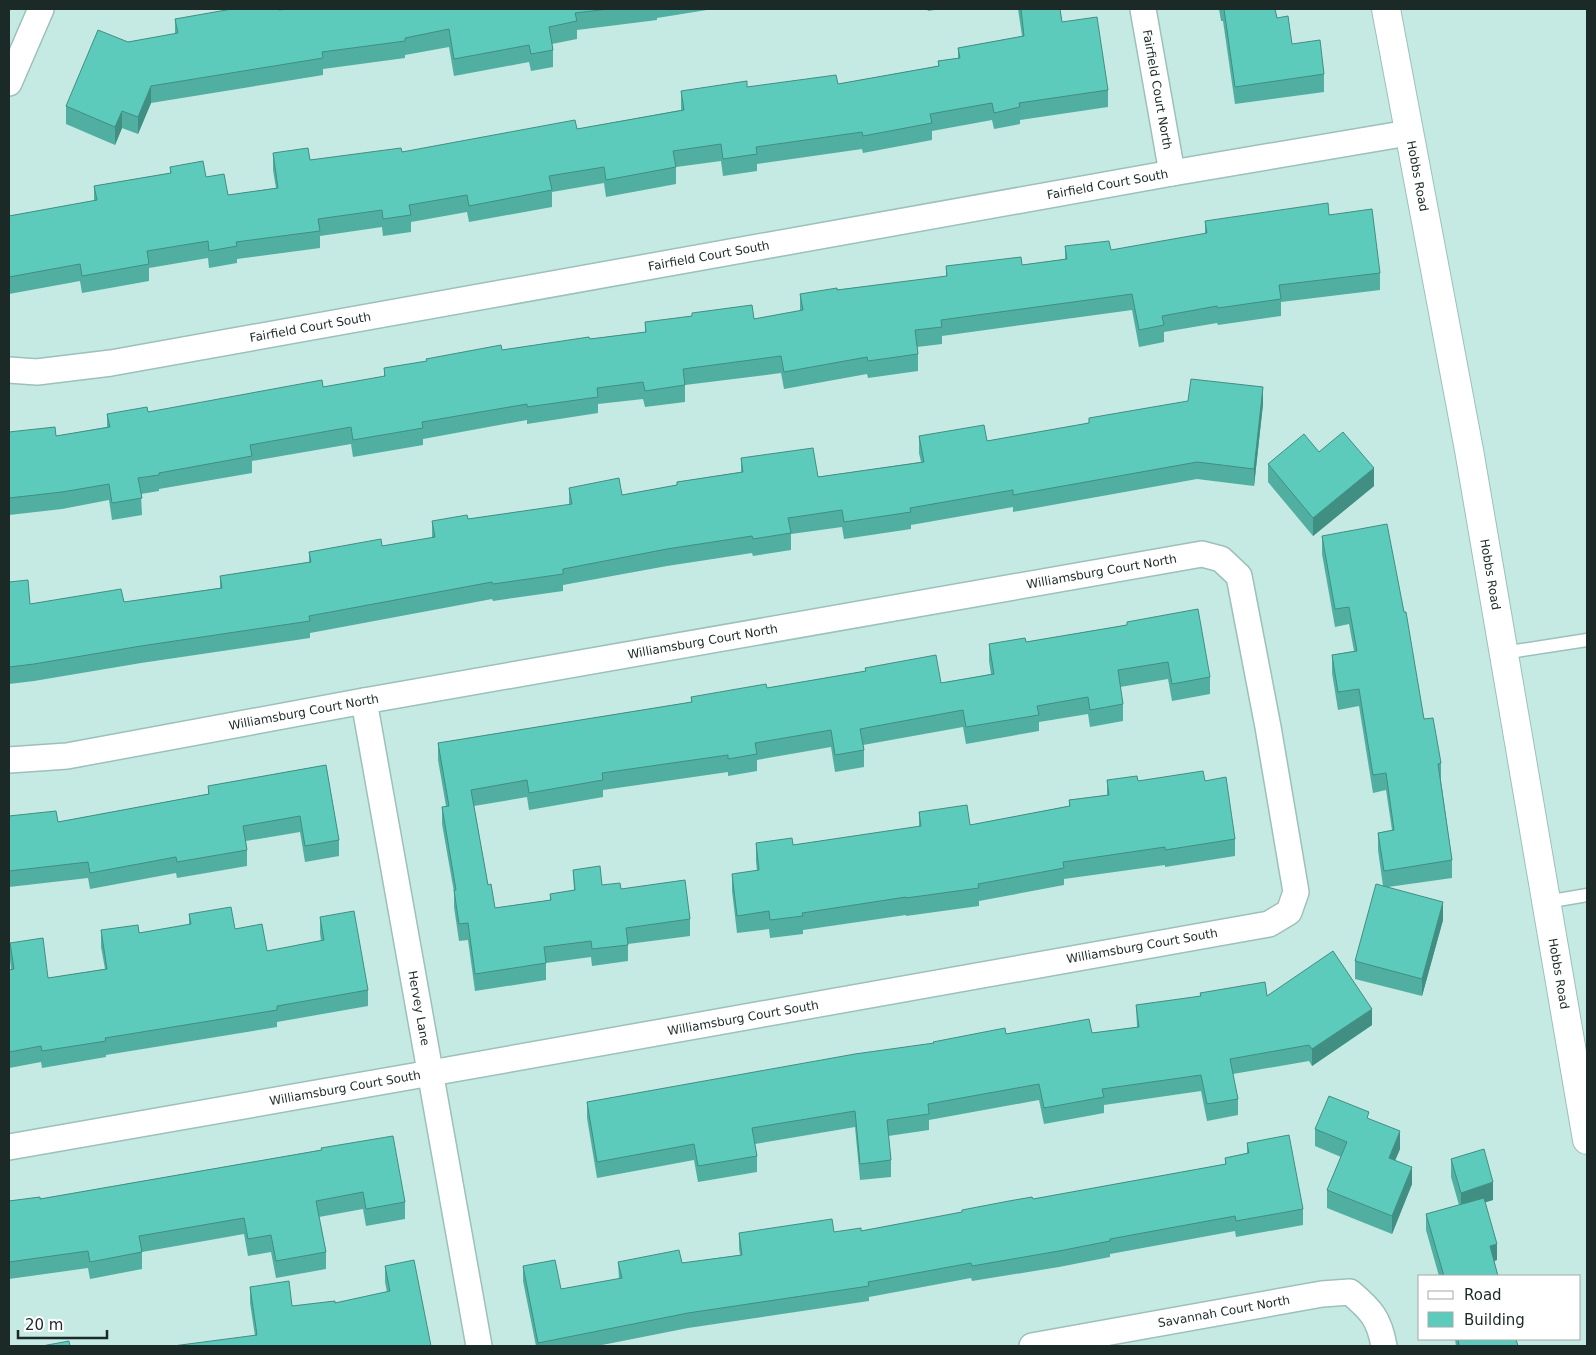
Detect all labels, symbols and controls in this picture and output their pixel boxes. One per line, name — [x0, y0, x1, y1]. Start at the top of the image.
street label: Fairfield Court North — [1140, 29, 1175, 151]
street label: Hobbs Road — [1404, 139, 1431, 213]
street label: Fairfield Court South — [1046, 167, 1169, 202]
street label: Fairfield Court South — [647, 238, 771, 274]
street label: Fairfield Court South — [248, 310, 372, 345]
street label: Hobbs Road — [1477, 538, 1503, 611]
street label: Williamsburg Court North — [1025, 552, 1178, 592]
street label: Williamsburg Court North — [626, 622, 779, 662]
street label: Williamsburg Court North — [228, 692, 380, 733]
street label: Williamsburg Court South — [1065, 926, 1219, 966]
street label: Hobbs Road — [1546, 937, 1572, 1010]
street label: Hervey Lane — [405, 970, 432, 1047]
street label: Williamsburg Court South — [666, 998, 820, 1038]
street label: Williamsburg Court South — [268, 1068, 422, 1108]
legend — [1418, 1275, 1581, 1340]
text: Road — [1464, 1286, 1502, 1304]
street label: Savannah Court North — [1157, 1293, 1291, 1330]
scale bar — [18, 1308, 106, 1340]
text: Building — [1464, 1311, 1525, 1329]
text: 20 m — [25, 1316, 63, 1334]

